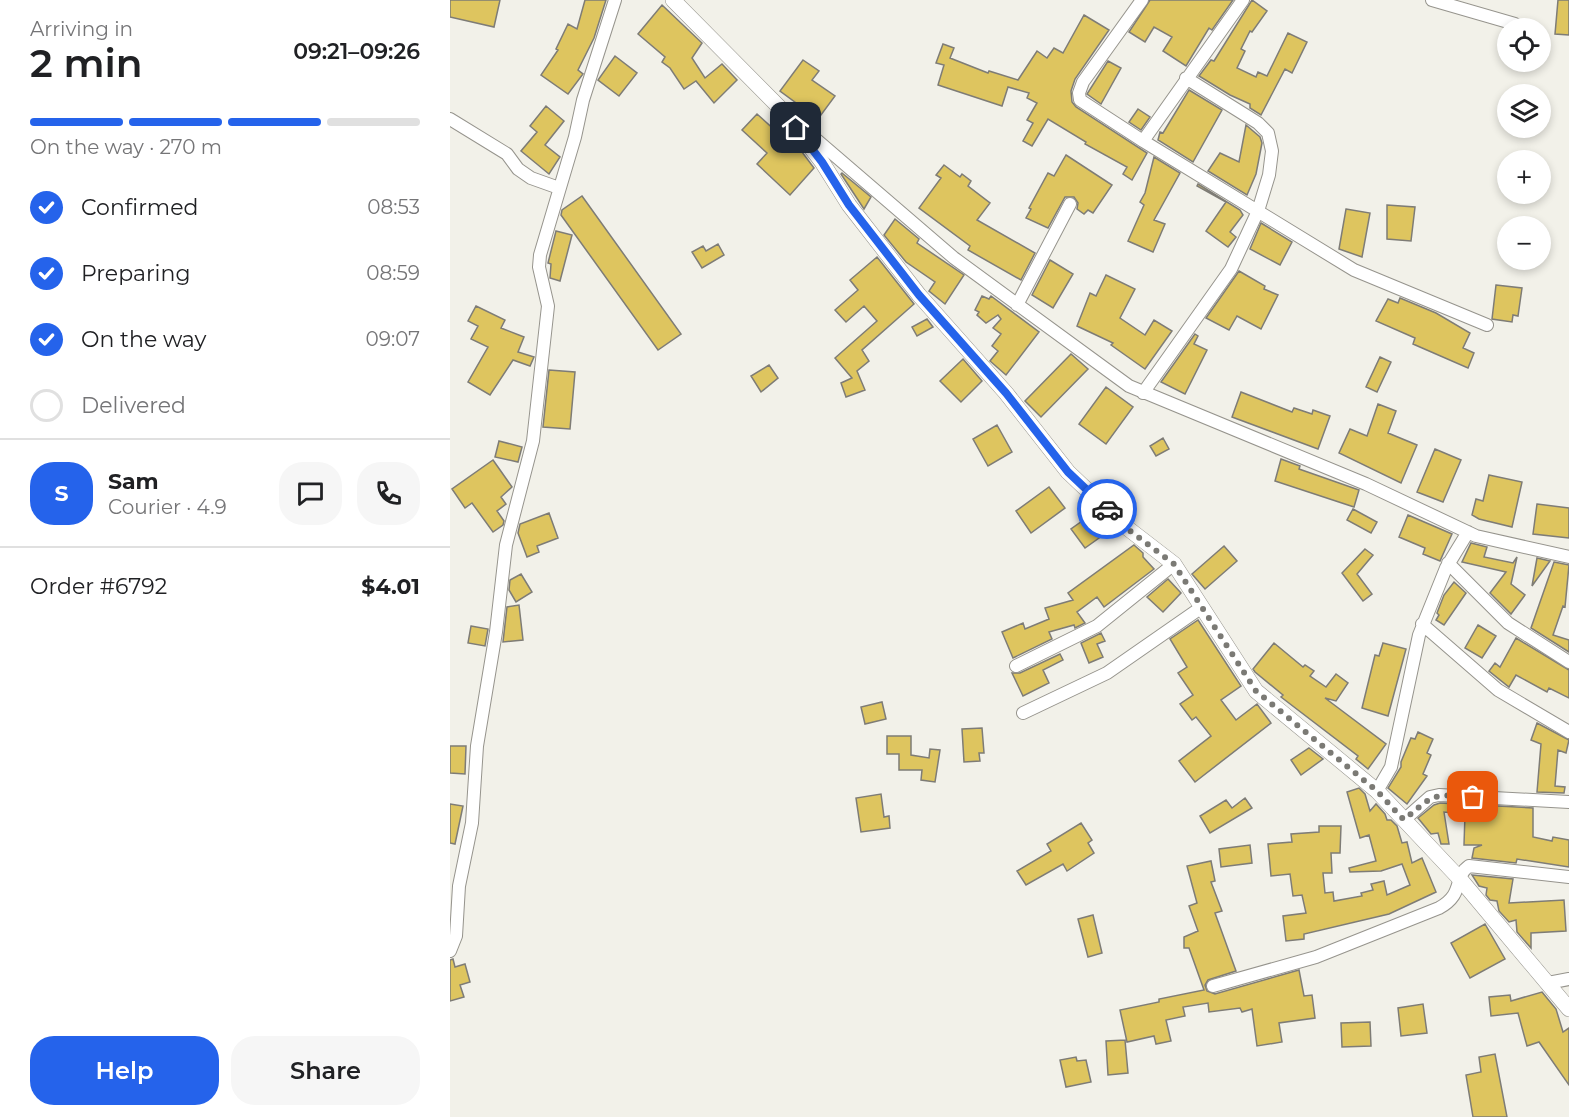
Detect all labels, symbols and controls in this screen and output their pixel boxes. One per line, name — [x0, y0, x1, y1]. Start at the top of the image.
text: Arriving in — [30, 17, 133, 41]
map controls — [1497, 18, 1551, 270]
button: locate — [1497, 18, 1551, 72]
text: 09:21–09:26 — [293, 38, 420, 65]
text: 2 min — [30, 39, 143, 87]
button: layers — [1497, 84, 1551, 138]
pin — [770, 102, 821, 153]
icon: home — [779, 111, 812, 144]
text: On the way · 270 m — [30, 135, 222, 159]
button: + — [1497, 150, 1551, 204]
icon: check — [30, 191, 63, 224]
text: Confirmed — [81, 194, 198, 221]
text: 08:53 — [367, 195, 420, 219]
button: − — [1497, 216, 1551, 270]
icon: check — [30, 257, 63, 290]
text: Preparing — [81, 260, 190, 287]
text: 08:59 — [366, 261, 420, 285]
icon: check — [30, 323, 63, 356]
text: On the way — [81, 326, 206, 353]
text: 09:07 — [365, 327, 420, 351]
text: Delivered — [81, 392, 186, 419]
button: chat — [279, 462, 342, 525]
button: phone — [357, 462, 420, 525]
text: Sam — [108, 468, 159, 495]
courier — [1077, 479, 1137, 539]
text: S — [54, 480, 69, 507]
icon: car — [1091, 493, 1124, 526]
text: Courier · 4.9 — [108, 495, 227, 519]
text: Order #6792 — [30, 573, 167, 600]
text: $4.01 — [361, 573, 420, 600]
pin — [1447, 771, 1498, 822]
icon: bag — [1456, 780, 1489, 813]
button: Help — [30, 1036, 219, 1105]
button: Share — [231, 1036, 420, 1105]

